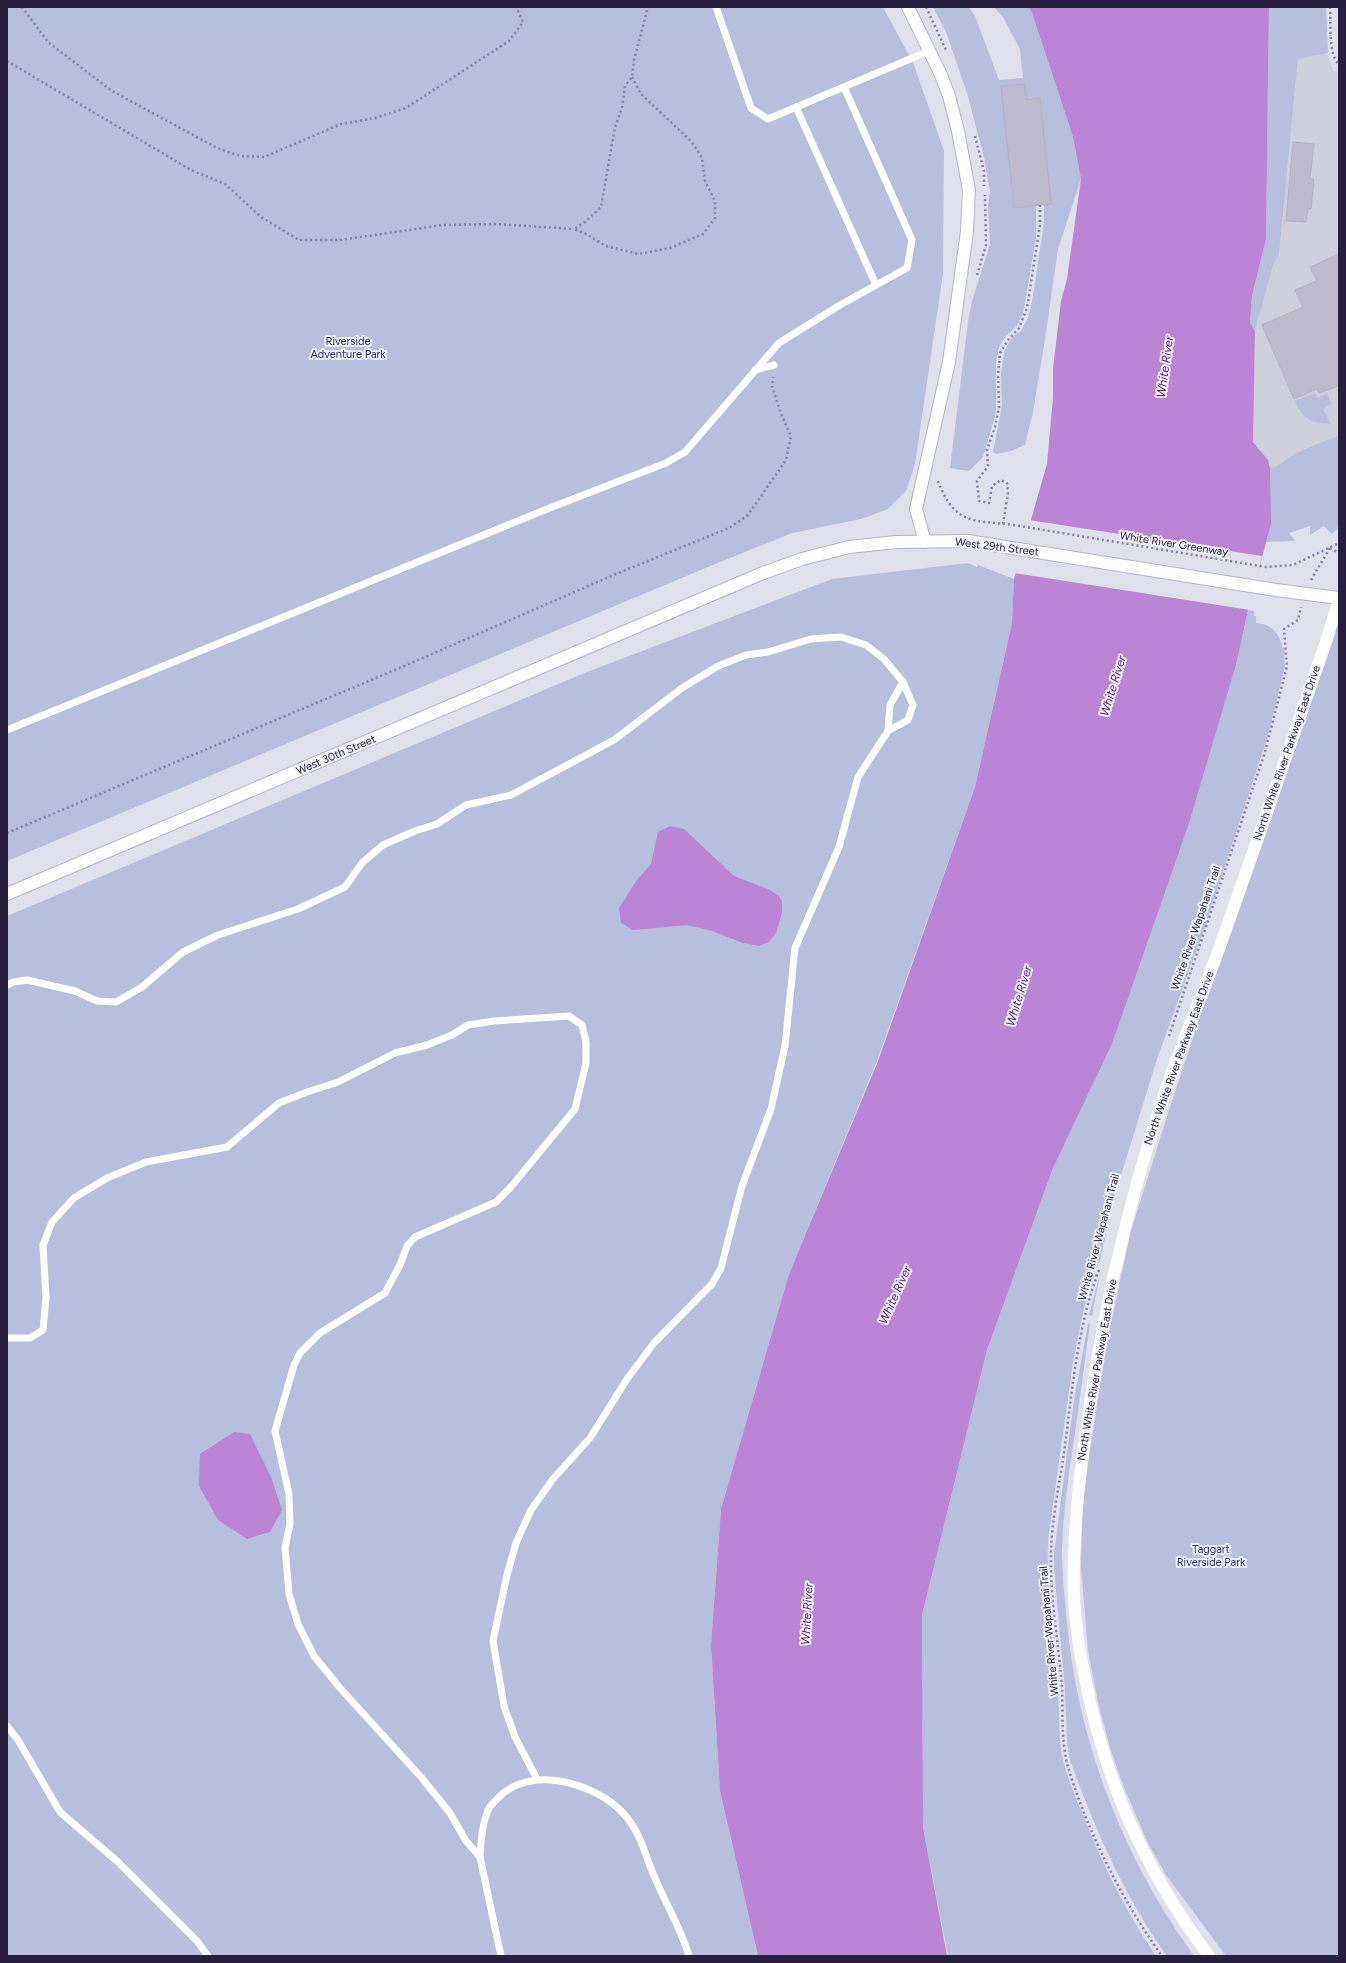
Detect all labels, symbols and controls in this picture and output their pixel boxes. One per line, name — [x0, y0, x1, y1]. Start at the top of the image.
water label: White River — [1154, 334, 1176, 399]
park label: Riverside Adventure Park — [310, 335, 386, 361]
street label: White River Greenway — [1119, 529, 1229, 559]
street label: West 29th Street — [954, 535, 1040, 559]
water label: White River — [1097, 653, 1129, 718]
street label: North White River Parkway East Drive — [1251, 664, 1323, 842]
street label: West 30th Street — [294, 732, 378, 778]
street label: White River Wapahani Trail — [1169, 864, 1223, 992]
water label: White River — [1003, 963, 1035, 1028]
street label: North White River Parkway East Drive — [1141, 969, 1217, 1147]
street label: White River Wapahani Trail — [1076, 1172, 1122, 1302]
water label: White River — [876, 1263, 914, 1326]
street label: North White River Parkway East Drive — [1075, 1278, 1119, 1462]
park label: Taggart Riverside Park — [1177, 1543, 1246, 1569]
street label: White River Wapahani Trail — [1037, 1565, 1061, 1697]
water label: White River — [798, 1582, 816, 1645]

